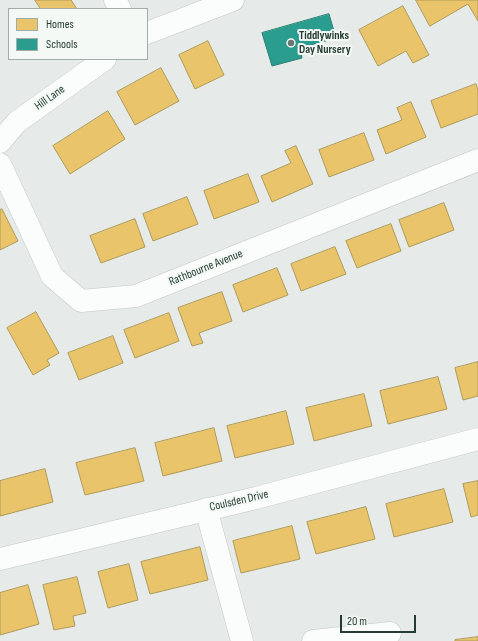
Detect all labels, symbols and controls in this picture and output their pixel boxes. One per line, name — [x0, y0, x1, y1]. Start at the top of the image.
legend — [8, 8, 148, 60]
text: Homes — [46, 17, 74, 32]
place label: Tiddlywinks Day Nursery — [299, 29, 351, 57]
text: Schools — [46, 37, 78, 52]
marker: Tiddlywinks Day Nursery — [286, 38, 296, 48]
street label: Hill Lane — [32, 82, 68, 114]
street label: Rathbourne Avenue — [167, 247, 245, 289]
street label: Coulsden Drive — [208, 487, 270, 515]
scale bar — [342, 607, 418, 633]
text: 20 m — [347, 614, 367, 629]

